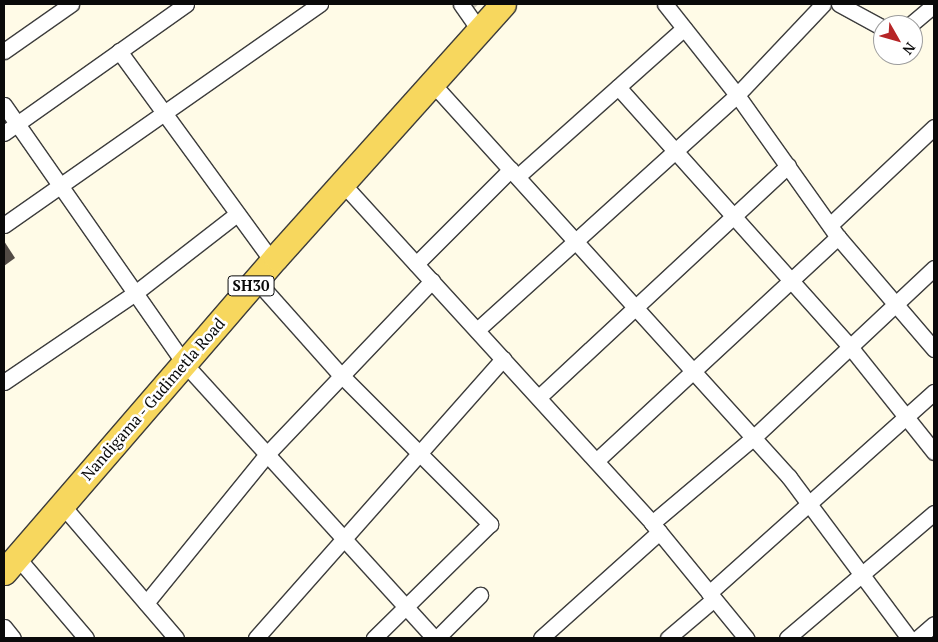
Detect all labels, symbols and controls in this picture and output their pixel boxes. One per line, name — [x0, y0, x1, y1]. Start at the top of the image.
north arrow — [873, 15, 923, 65]
text: N — [899, 39, 920, 59]
road number: SH30 — [227, 274, 275, 298]
street label: Nandigama - Gudimetla Road — [77, 313, 229, 485]

